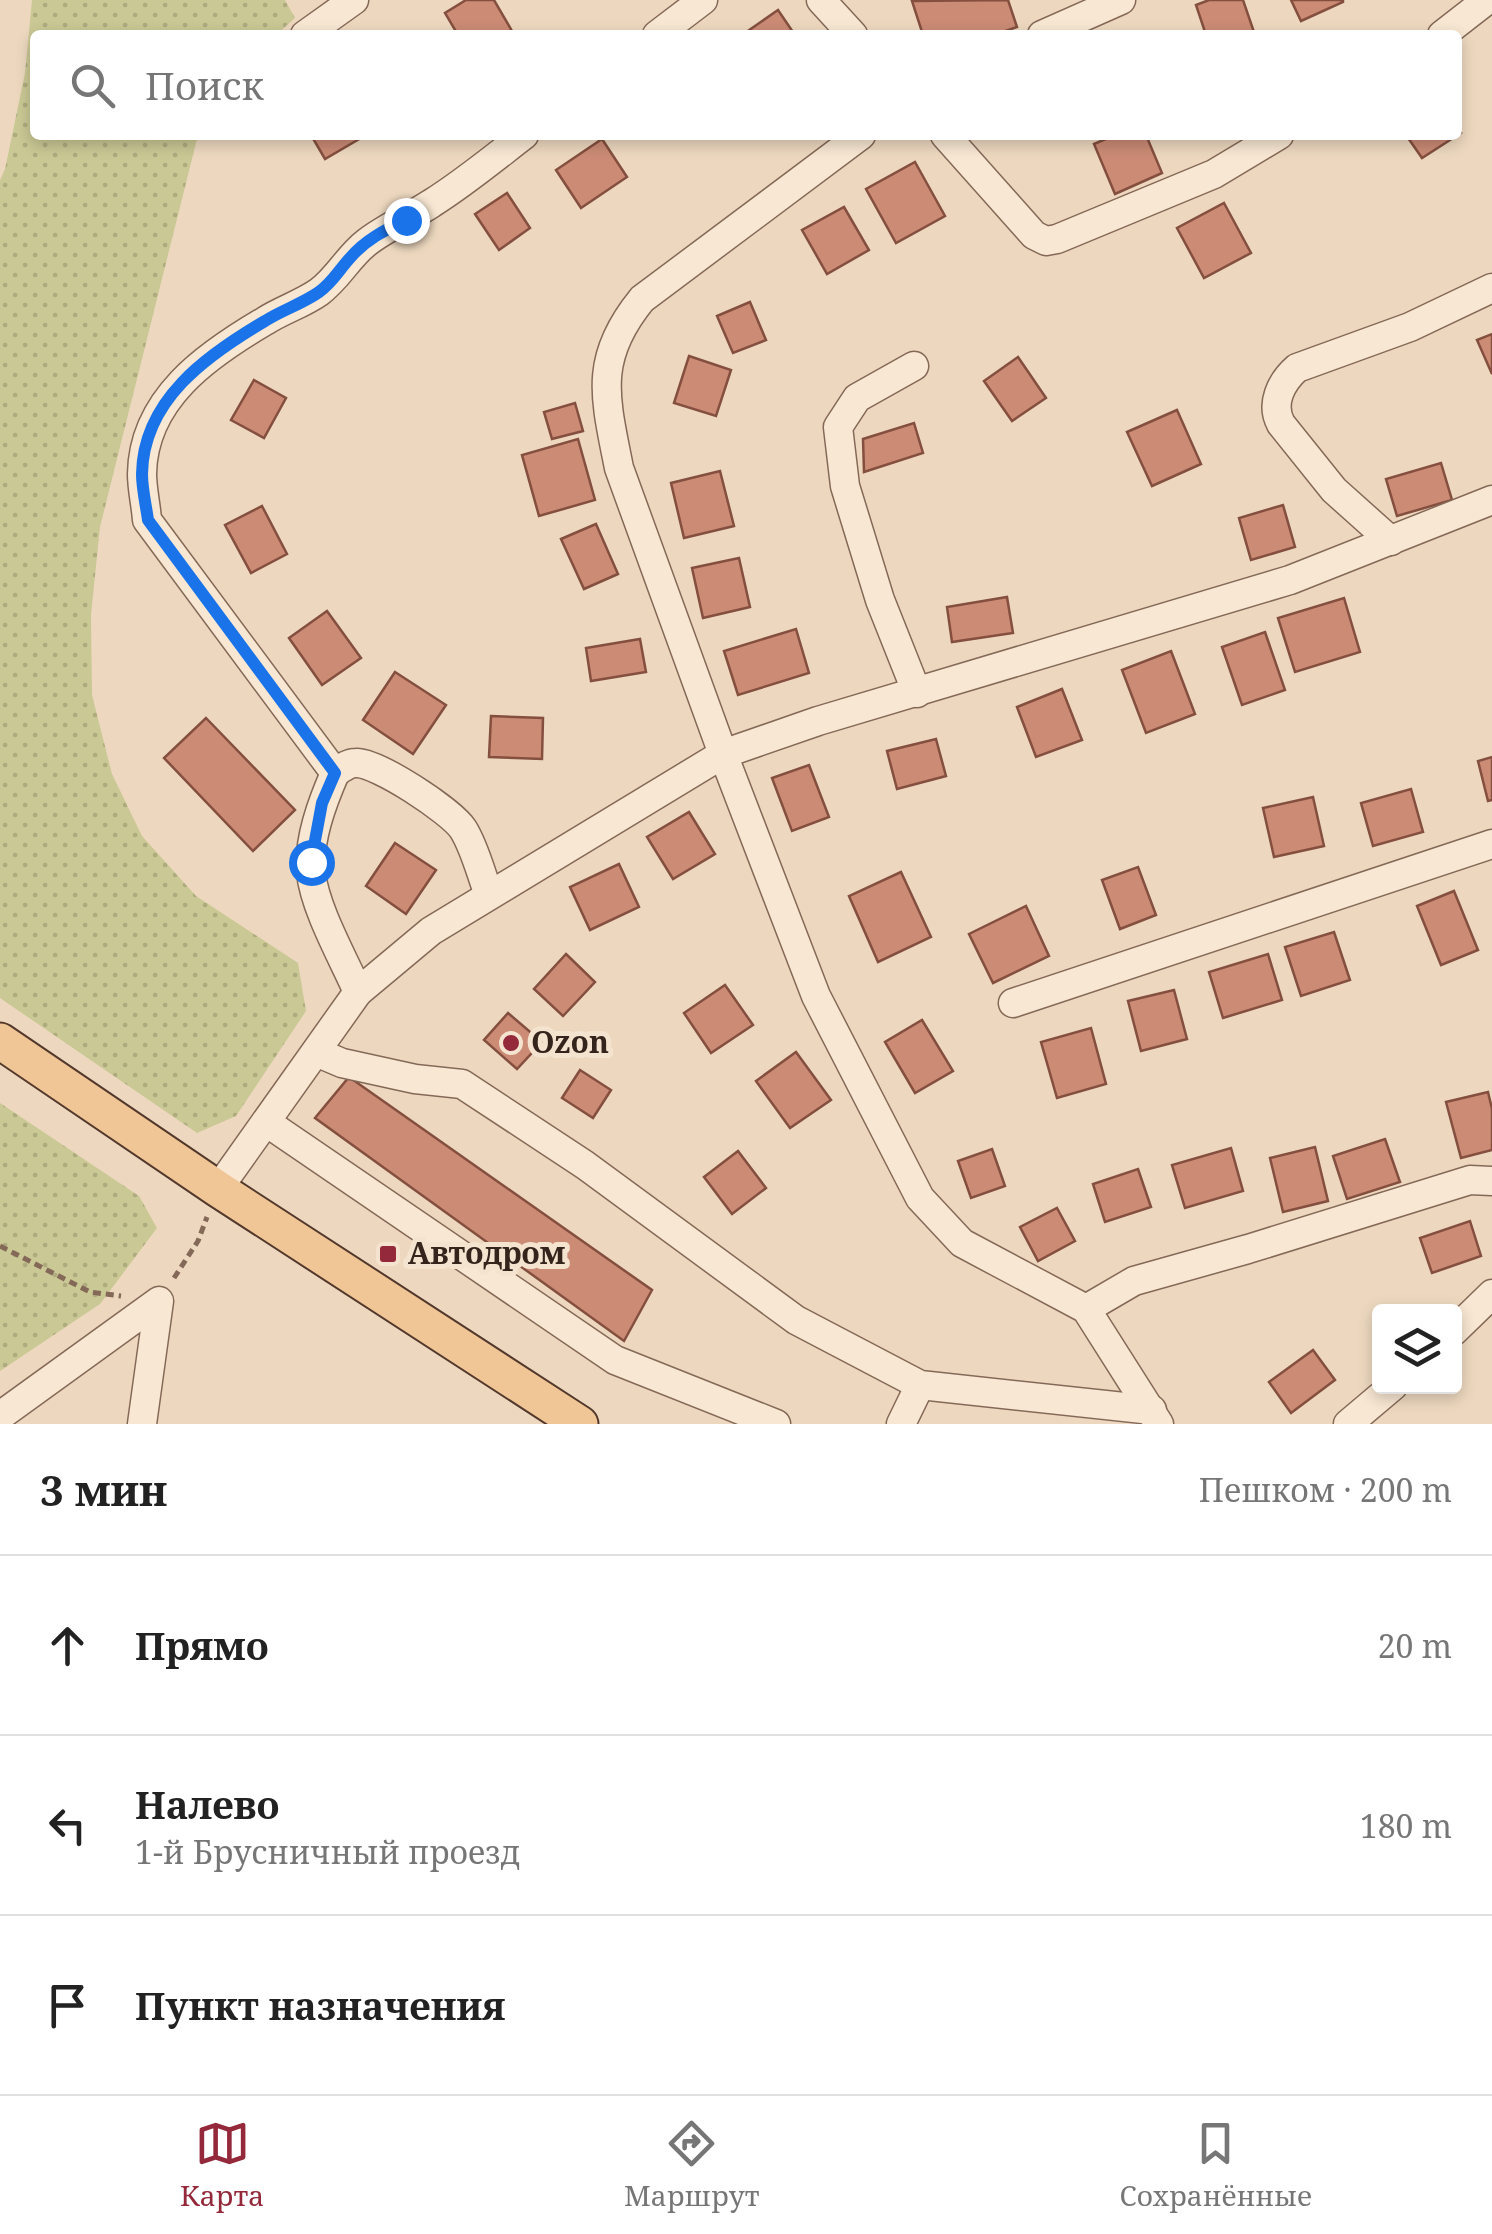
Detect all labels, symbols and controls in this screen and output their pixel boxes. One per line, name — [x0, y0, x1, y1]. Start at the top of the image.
search box — [30, 30, 1462, 140]
icon: search — [65, 58, 120, 113]
text: Поиск — [145, 59, 264, 111]
route end — [384, 198, 430, 244]
route start — [289, 840, 335, 886]
place label: Ozon — [531, 1021, 609, 1062]
marker: Ozon — [500, 1032, 522, 1054]
place label: Автодром — [408, 1232, 566, 1273]
marker: Автодром — [377, 1243, 399, 1265]
map controls — [1372, 1304, 1462, 1394]
button: layers — [1372, 1304, 1462, 1394]
text: 3 мин — [40, 1461, 167, 1518]
text: Пешком · 200 m — [1199, 1468, 1452, 1511]
icon: ahead — [40, 1618, 95, 1673]
text: Прямо — [135, 1619, 269, 1671]
text: 20 m — [1378, 1624, 1452, 1667]
text: Налево — [135, 1778, 280, 1830]
icon: left — [40, 1798, 95, 1853]
text: 180 m — [1360, 1804, 1452, 1847]
text: 1-й Брусничный проезд — [135, 1830, 520, 1873]
icon: arrive — [40, 1978, 95, 2033]
text: Пункт назначения — [135, 1979, 505, 2031]
tab: Карта — [180, 2116, 264, 2214]
tab: Маршрут — [624, 2116, 760, 2214]
tab: Сохранённые — [1120, 2116, 1312, 2214]

